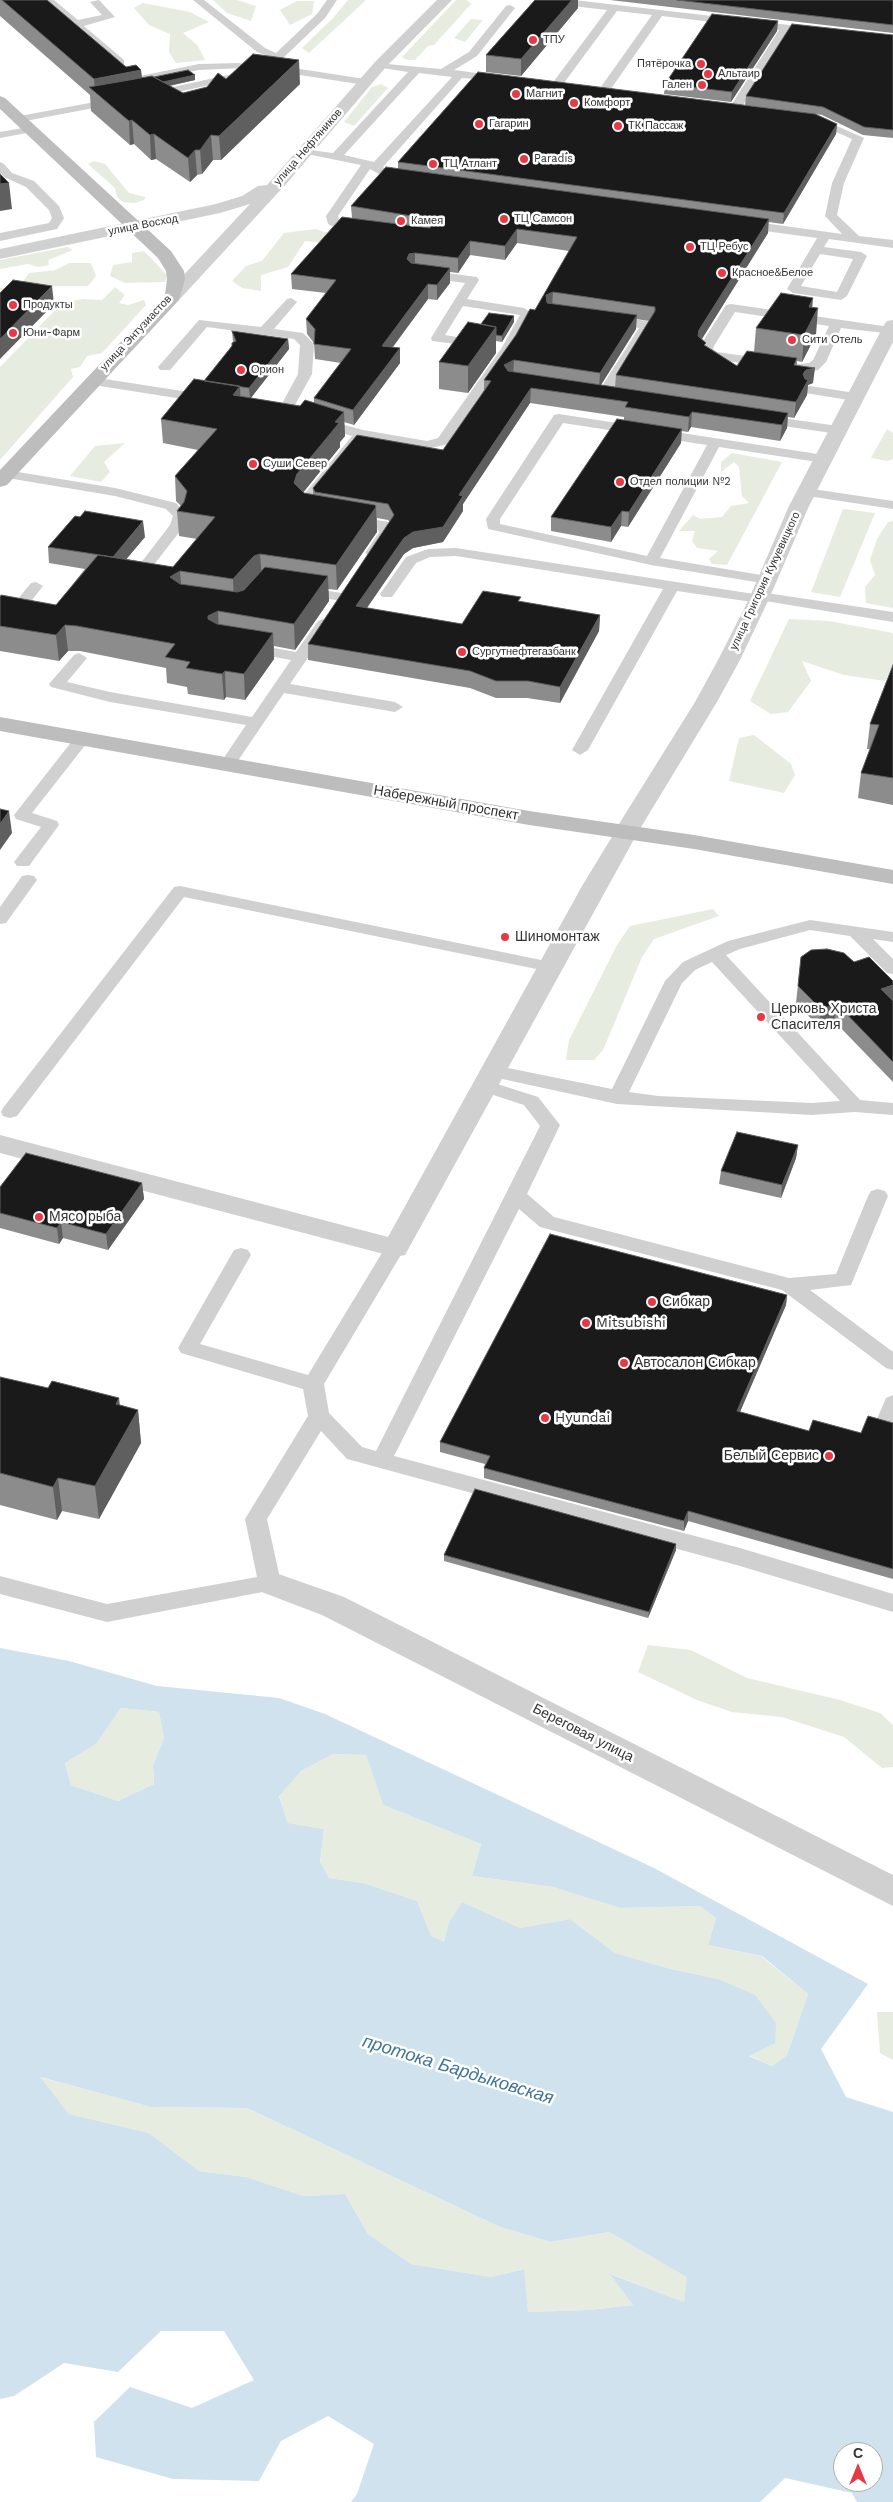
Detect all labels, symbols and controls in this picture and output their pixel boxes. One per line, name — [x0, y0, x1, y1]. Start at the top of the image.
place label: ТПУ — [543, 33, 565, 47]
marker: ТПУ — [527, 34, 539, 46]
place label: Пятёрочка — [637, 57, 691, 71]
marker: Пятёрочка — [695, 58, 707, 70]
place label: Альтаир — [718, 67, 760, 81]
marker: Альтаир — [702, 68, 714, 80]
place label: Гален — [662, 78, 692, 92]
marker: Гален — [696, 79, 708, 91]
place label: Магнит — [526, 87, 563, 101]
marker: Магнит — [510, 88, 522, 100]
place label: Комфорт — [584, 96, 630, 110]
marker: Комфорт — [568, 97, 580, 109]
street label: улица Нефтяников — [271, 106, 345, 188]
place label: Гагарин — [489, 117, 529, 131]
marker: Гагарин — [473, 118, 485, 130]
place label: ТК Пассаж — [628, 119, 683, 133]
marker: ТК Пассаж — [612, 120, 624, 132]
place label: Paradis — [534, 152, 573, 166]
marker: Paradis — [518, 153, 530, 165]
place label: ТЦ Атлант — [443, 157, 497, 171]
marker: ТЦ Атлант — [427, 158, 439, 170]
street label: улица Восход — [107, 212, 179, 238]
place label: ТЦ Самсон — [514, 212, 572, 226]
marker: ТЦ Самсон — [498, 213, 510, 225]
place label: Камея — [411, 214, 443, 228]
marker: Камея — [395, 215, 407, 227]
place label: ТЦ Ребус — [700, 240, 748, 254]
marker: ТЦ Ребус — [684, 241, 696, 253]
place label: Красное&Белое — [732, 266, 813, 280]
marker: Красное&Белое — [716, 267, 728, 279]
street label: улица Энтузиастов — [98, 293, 174, 373]
place label: Продукты — [23, 298, 73, 312]
marker: Продукты — [7, 299, 19, 311]
place label: Юни-Фарм — [23, 326, 80, 340]
marker: Юни-Фарм — [7, 327, 19, 339]
place label: Сити Отель — [802, 333, 862, 347]
marker: Сити Отель — [786, 334, 798, 346]
place label: Орион — [251, 363, 284, 377]
marker: Орион — [235, 364, 247, 376]
place label: Суши Север — [263, 457, 327, 471]
marker: Суши Север — [247, 458, 259, 470]
place label: Отдел полиции №2 — [630, 475, 731, 489]
marker: Отдел полиции №2 — [614, 476, 626, 488]
street label: улица Григория Кукуевицкого — [727, 510, 803, 652]
place label: Сургутнефтегазбанк — [472, 645, 576, 659]
marker: Сургутнефтегазбанк — [456, 646, 468, 658]
street label: Набережный проспект — [372, 782, 520, 824]
place label: Шиномонтаж — [515, 929, 600, 945]
marker: Шиномонтаж — [499, 931, 511, 943]
place label: Церковь Христа Спасителя — [771, 1001, 876, 1034]
marker: Церковь Христа Спасителя — [755, 1011, 767, 1023]
place label: Мясо рыба — [49, 1209, 121, 1225]
marker: Мясо рыба — [33, 1211, 45, 1223]
place label: Сибкар — [662, 1294, 710, 1310]
marker: Сибкар — [646, 1296, 658, 1308]
place label: Mitsubishi — [596, 1315, 666, 1331]
marker: Mitsubishi — [580, 1317, 592, 1329]
place label: Автосалон Сибкар — [634, 1355, 756, 1371]
marker: Автосалон Сибкар — [618, 1357, 630, 1369]
place label: Hyundai — [555, 1410, 610, 1426]
marker: Hyundai — [539, 1412, 551, 1424]
place label: Белый Сервис — [724, 1448, 819, 1464]
marker: Белый Сервис — [823, 1450, 835, 1462]
street label: Береговая улица — [530, 1700, 636, 1766]
water label: протока Бардыковская — [360, 2031, 556, 2109]
north arrow — [833, 2442, 883, 2492]
text: С — [853, 2445, 863, 2461]

